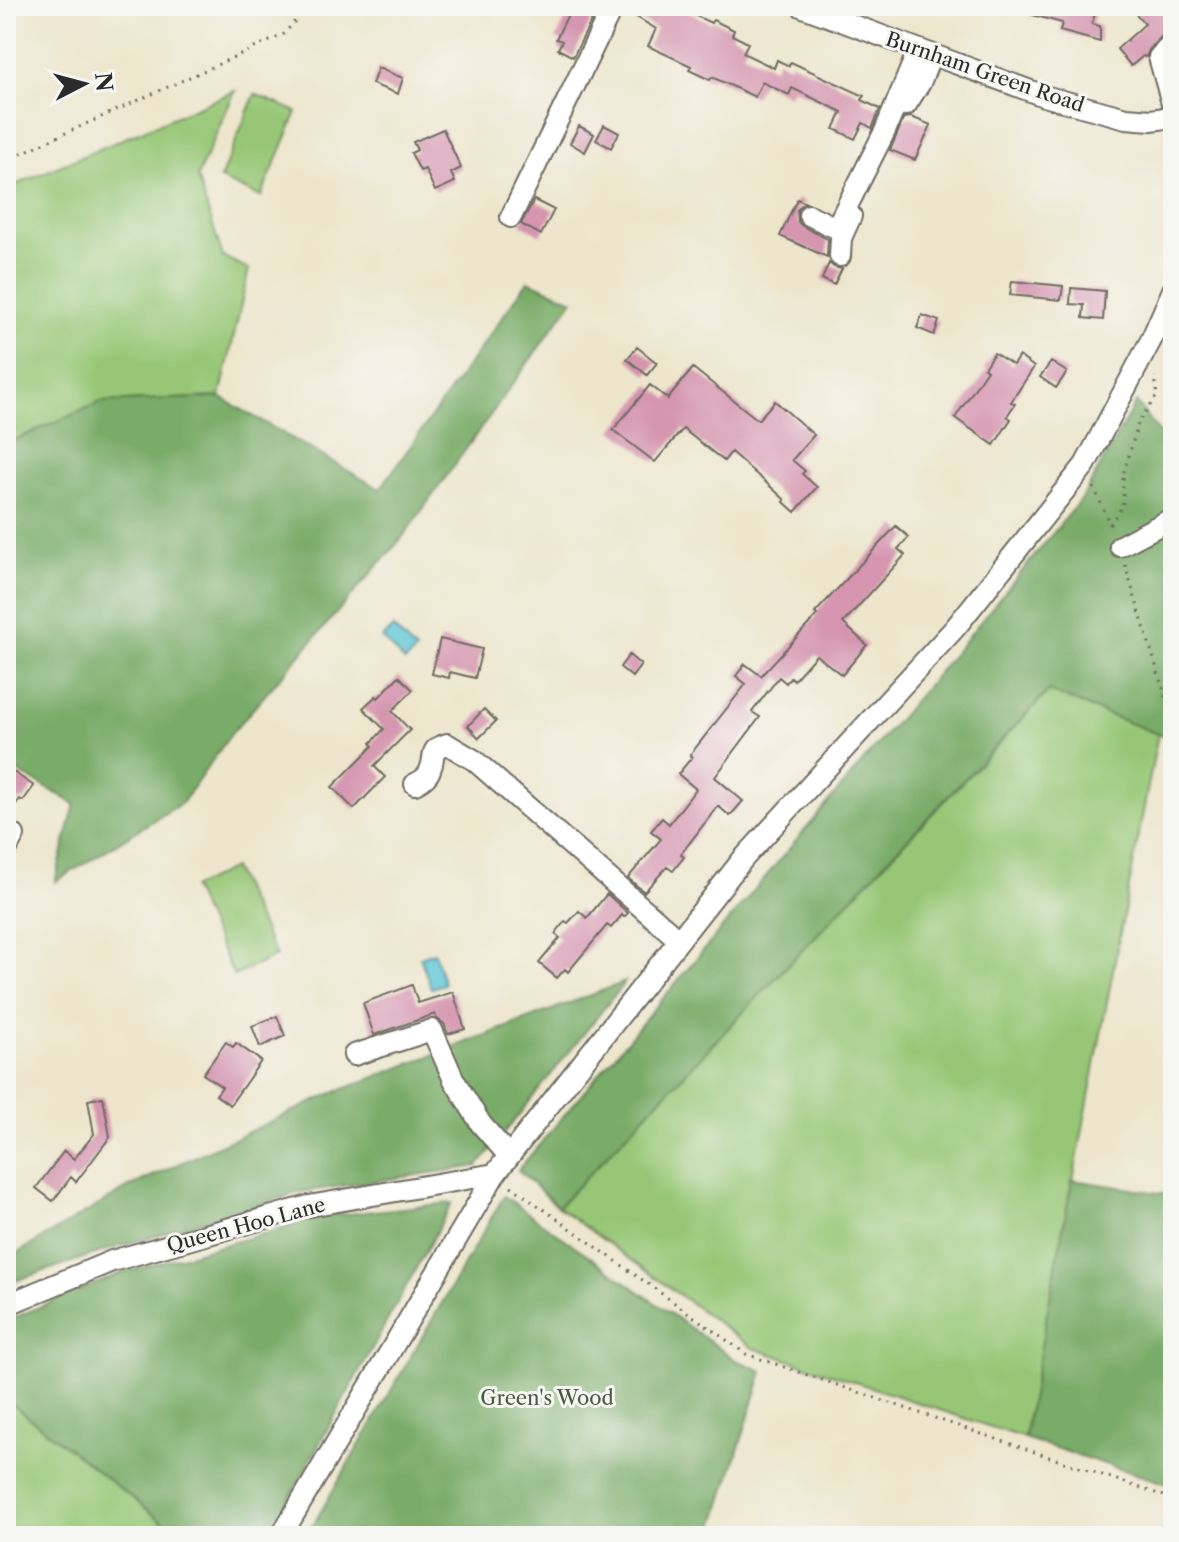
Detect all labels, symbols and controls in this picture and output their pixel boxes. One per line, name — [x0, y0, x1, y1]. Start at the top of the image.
street label: Burnham Green Road — [883, 27, 1087, 117]
north arrow — [44, 44, 124, 124]
text: N — [89, 71, 118, 93]
street label: Queen Hoo Lane — [164, 1192, 328, 1258]
park label: Green's Wood — [480, 1386, 614, 1410]

